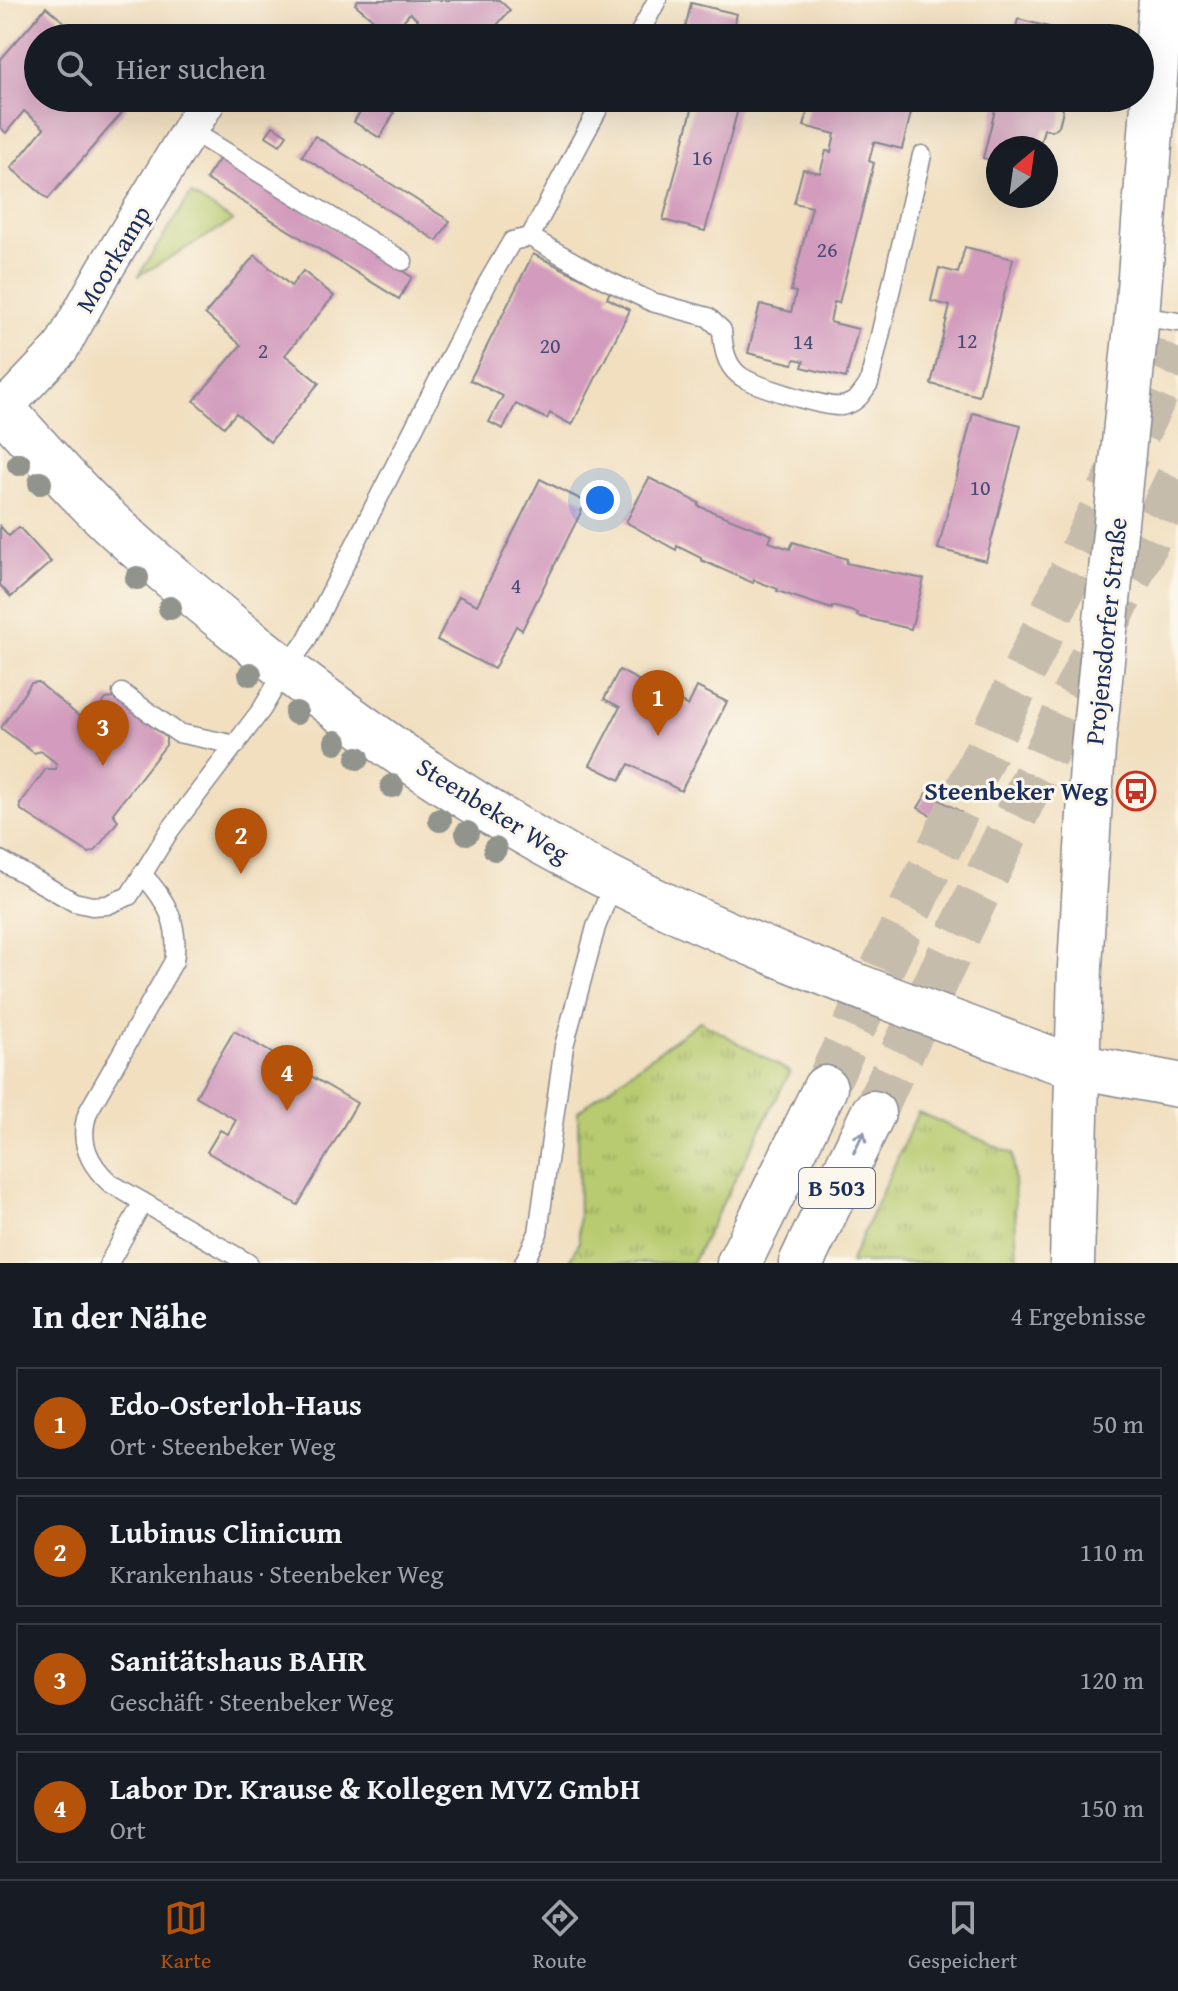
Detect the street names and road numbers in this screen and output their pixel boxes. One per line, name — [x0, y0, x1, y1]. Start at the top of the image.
street label: Moorkamp — [65, 198, 160, 320]
street label: Projensdorfer Straße — [1074, 515, 1137, 747]
street label: Steenbeker Weg — [409, 747, 577, 872]
road number: B 503 — [799, 1168, 875, 1208]

